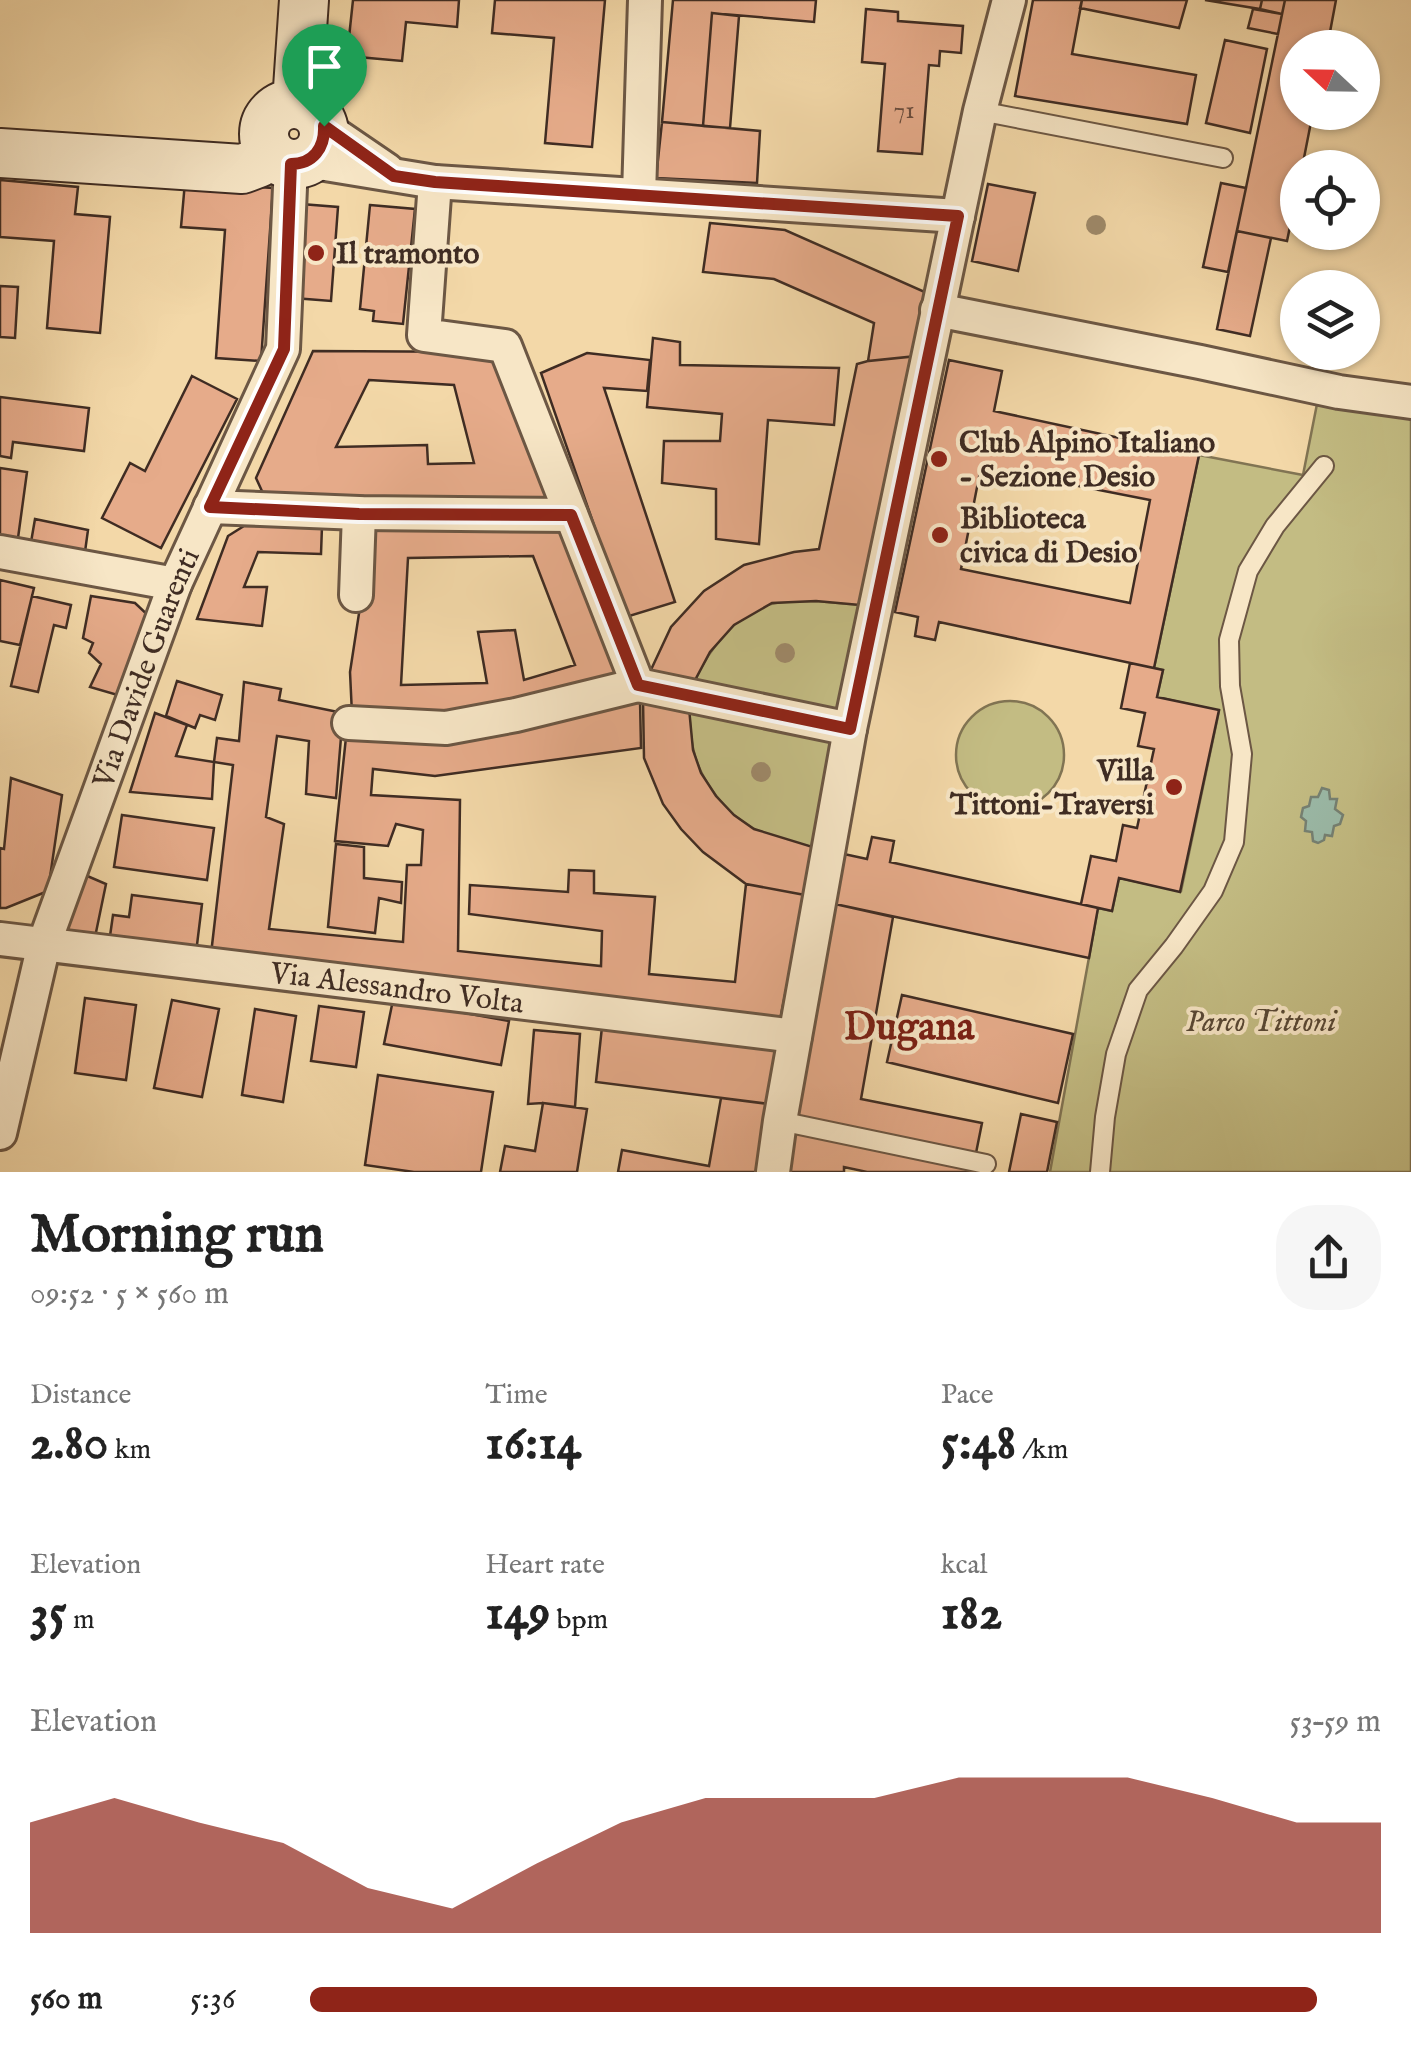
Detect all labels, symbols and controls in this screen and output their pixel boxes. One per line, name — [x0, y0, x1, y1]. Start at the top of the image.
pin — [282, 24, 367, 127]
north arrow — [1280, 30, 1380, 130]
map controls — [1280, 30, 1380, 370]
icon: arrive — [297, 39, 352, 94]
house number: 71 — [893, 95, 915, 127]
button: locate — [1280, 150, 1380, 250]
place label: Il tramonto — [336, 236, 479, 274]
marker: Il tramonto — [305, 242, 327, 264]
button: layers — [1280, 270, 1380, 370]
place label: Club Alpino Italiano - Sezione Desio — [959, 425, 1215, 497]
marker: Club Alpino Italiano - Sezione Desio — [928, 448, 950, 470]
place label: Biblioteca civica di Desio — [960, 501, 1137, 573]
marker: Biblioteca civica di Desio — [929, 524, 951, 546]
street label: Via Davide Guarenti — [85, 543, 210, 795]
place label: Villa Tittoni-Traversi — [949, 753, 1155, 825]
marker: Villa Tittoni-Traversi — [1163, 776, 1185, 798]
street label: Via Alessandro Volta — [267, 955, 526, 1024]
district label: Dugana — [844, 1003, 975, 1054]
park label: Parco Tittoni — [1186, 1004, 1339, 1042]
text: Morning run — [30, 1201, 324, 1271]
button: share — [1276, 1205, 1381, 1310]
text: 09:52 · 5 × 560 m — [30, 1274, 229, 1315]
text: Distance — [30, 1378, 131, 1413]
text: Time — [485, 1378, 548, 1413]
text: Pace — [941, 1378, 994, 1413]
text: 2.80 — [30, 1413, 108, 1476]
text: 16:14 — [485, 1413, 581, 1476]
text: 5:48 — [941, 1413, 1016, 1476]
text: km — [108, 1433, 151, 1468]
text: /km — [1016, 1433, 1068, 1468]
text: Elevation — [30, 1548, 141, 1583]
text: Heart rate — [485, 1548, 605, 1583]
text: kcal — [941, 1548, 987, 1583]
text: 35 — [30, 1583, 67, 1646]
text: 149 — [485, 1583, 550, 1646]
text: 182 — [941, 1583, 1002, 1646]
text: m — [67, 1603, 95, 1638]
text: bpm — [550, 1603, 608, 1638]
text: Elevation — [30, 1702, 157, 1743]
text: 53–59 m — [1290, 1702, 1381, 1743]
text: 560 m — [30, 1979, 102, 2020]
text: 5:36 — [190, 1979, 235, 2020]

